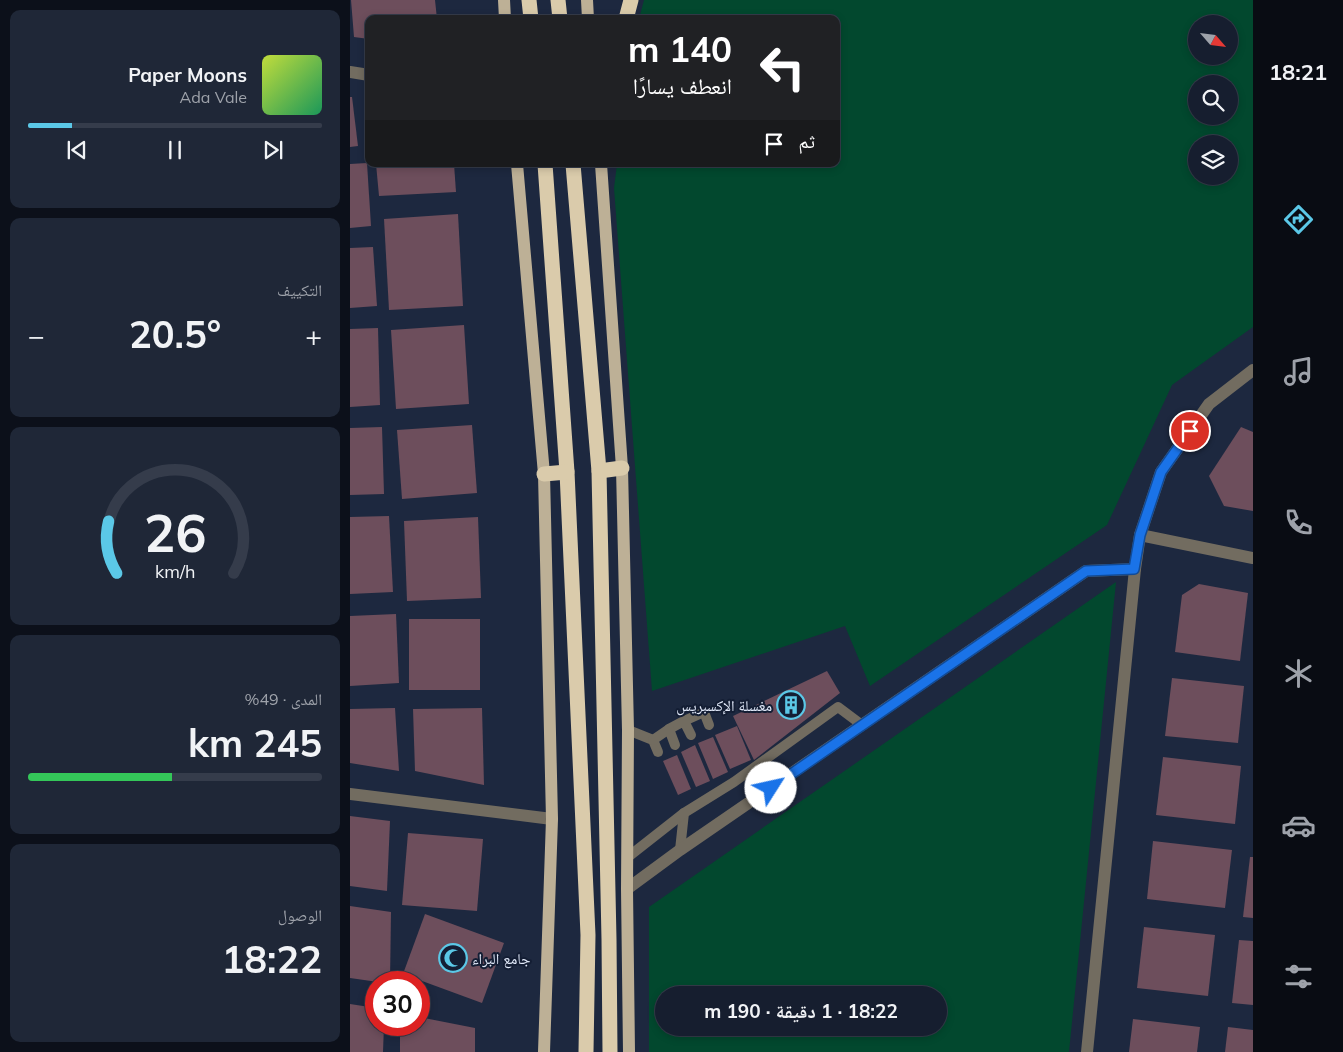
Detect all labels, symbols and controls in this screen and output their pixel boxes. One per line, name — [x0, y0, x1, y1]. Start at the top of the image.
north arrow — [1188, 15, 1238, 65]
map controls — [1188, 15, 1238, 185]
text: 140 m — [628, 27, 732, 71]
icon: left — [750, 35, 815, 100]
text: 18:21 — [1269, 58, 1327, 86]
text: Paper Moons — [128, 63, 247, 87]
text: انعطف يسارًا — [633, 72, 732, 100]
button: search — [1188, 75, 1238, 125]
text: Ada Vale — [180, 87, 247, 107]
text: ثم — [798, 129, 815, 153]
icon: arrive — [760, 130, 788, 158]
button: layers — [1188, 135, 1238, 185]
icon: previous — [63, 136, 91, 164]
icon: pause — [161, 136, 189, 164]
icon: next — [259, 136, 287, 164]
icon: directions — [1281, 202, 1316, 237]
text: التكييف — [277, 280, 322, 300]
text: 20.5° — [129, 310, 221, 358]
text: − — [28, 318, 45, 353]
text: + — [305, 318, 322, 353]
icon: music — [1281, 354, 1316, 389]
pin — [1169, 410, 1211, 452]
icon: arrive — [1176, 417, 1204, 445]
text: 26 — [144, 500, 206, 565]
icon: phone — [1281, 505, 1316, 540]
text: km/h — [155, 560, 195, 582]
icon: climate — [1281, 656, 1316, 691]
text: المدى · 49% — [244, 689, 322, 709]
building icon: مغسلة الإكسبريس — [776, 690, 806, 720]
place label: مغسلة الإكسبريس — [676, 696, 772, 716]
text: 245 km — [188, 719, 322, 767]
position arrow — [744, 761, 796, 813]
icon: car — [1281, 808, 1316, 843]
text: الوصول — [278, 905, 322, 925]
text: 18:22 — [221, 935, 322, 983]
mosque icon: جامع البراء — [438, 943, 468, 973]
place label: جامع البراء — [472, 949, 531, 969]
icon: filters — [1281, 959, 1316, 994]
speed limit sign: 30 — [365, 971, 430, 1036]
text: 18:22 · 1 دقيقة · 190 m — [704, 999, 898, 1023]

